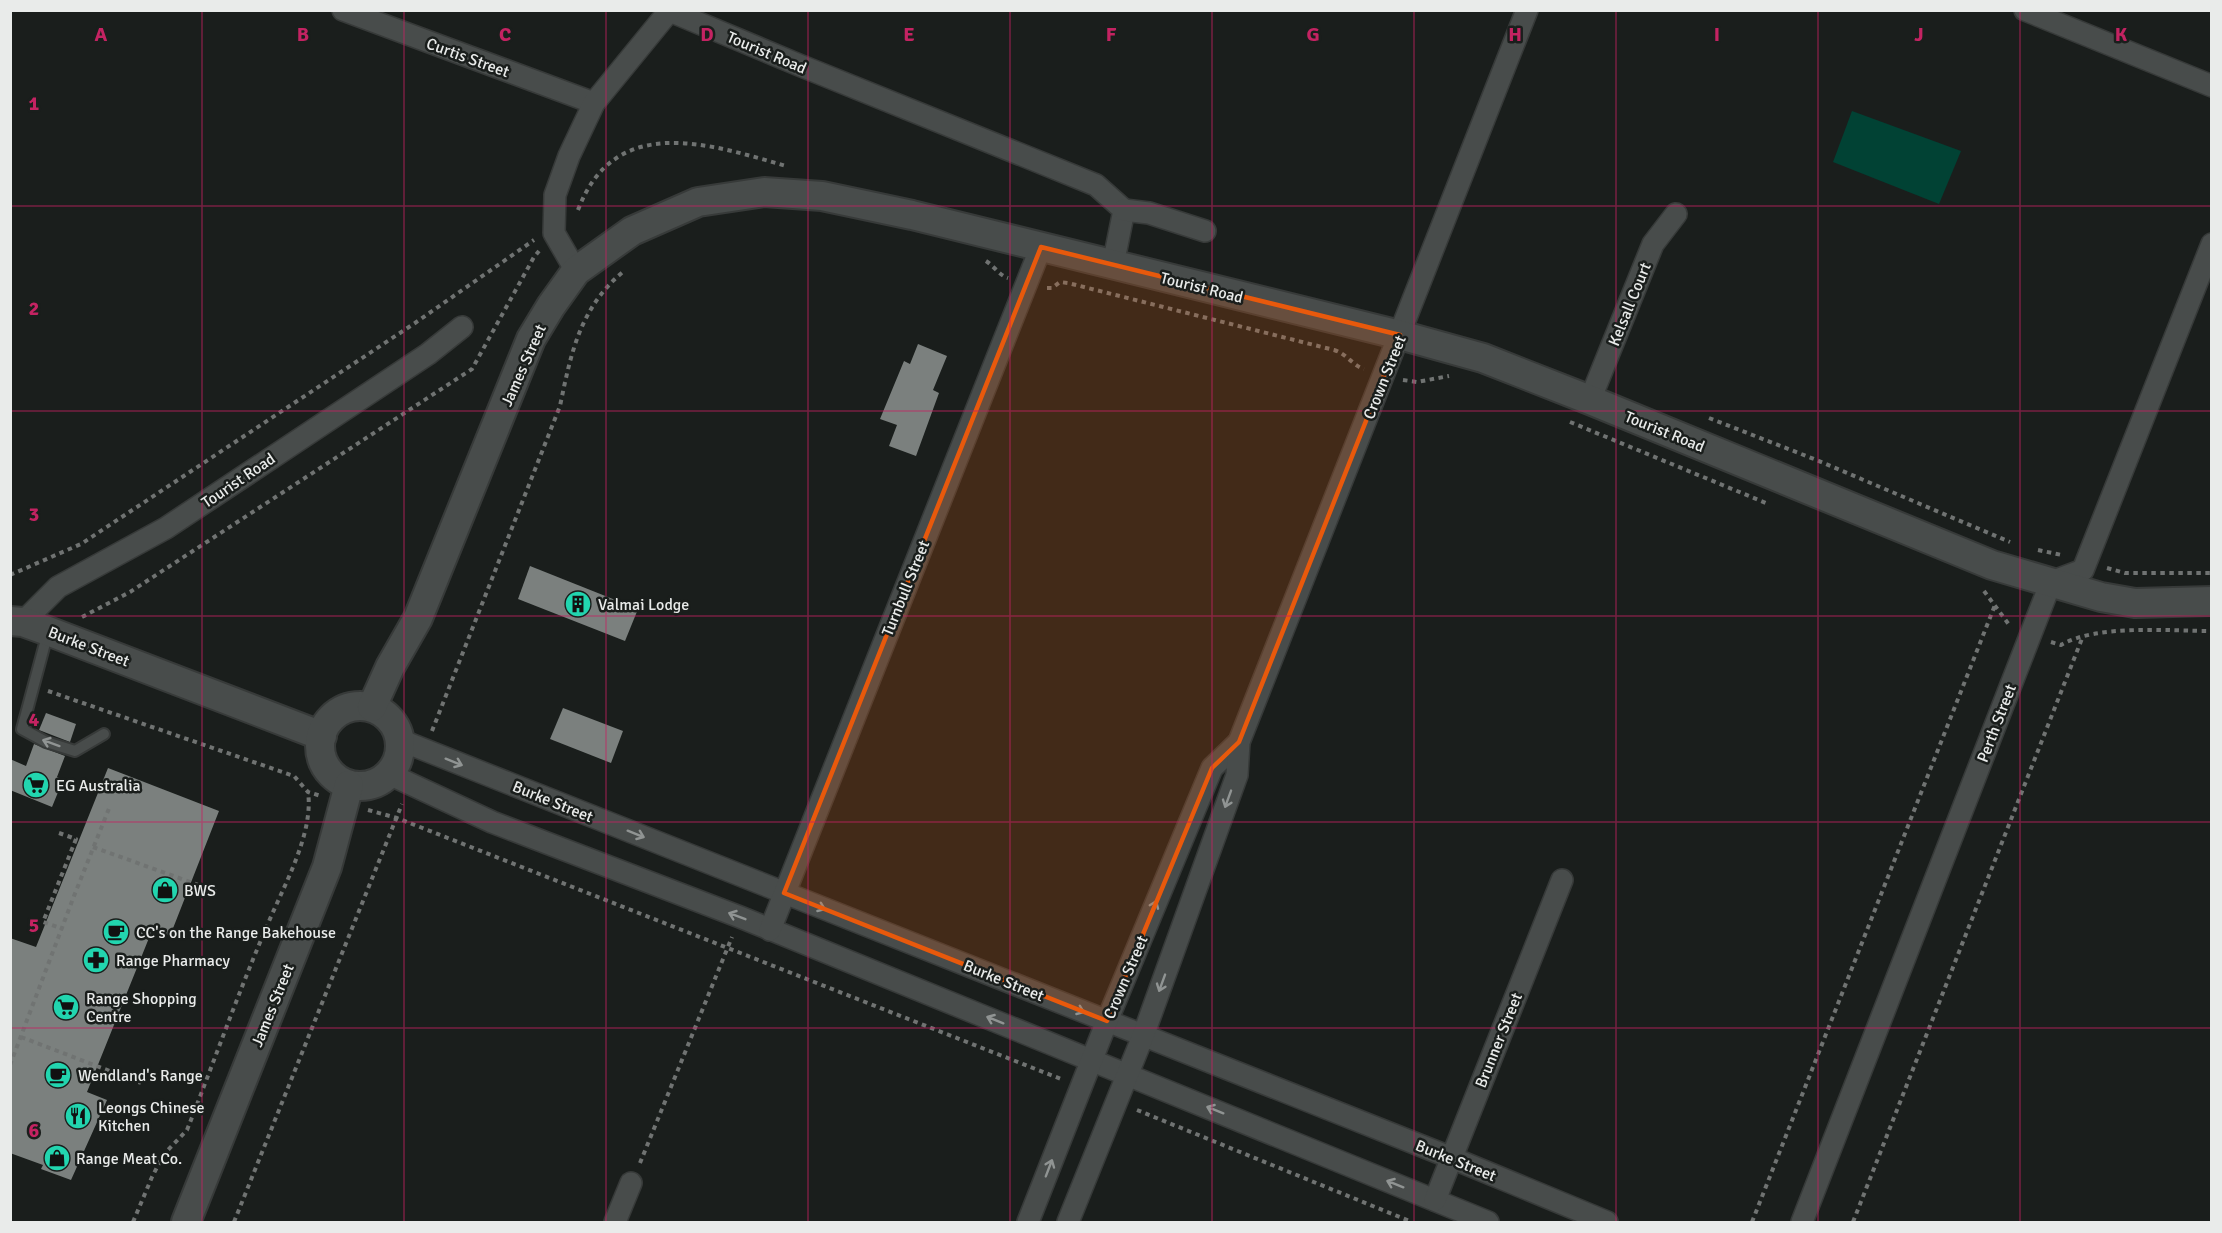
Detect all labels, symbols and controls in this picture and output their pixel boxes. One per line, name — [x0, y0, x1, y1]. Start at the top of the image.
text: A — [95, 22, 108, 47]
text: B — [297, 22, 309, 47]
text: D — [700, 22, 714, 47]
text: E — [903, 22, 915, 47]
text: F — [1106, 22, 1117, 47]
text: G — [1306, 22, 1320, 47]
text: H — [1508, 22, 1522, 47]
text: I — [1714, 22, 1720, 47]
text: J — [1914, 22, 1924, 47]
text: K — [2115, 22, 2128, 47]
street label: Tourist Road — [724, 27, 809, 79]
street label: Curtis Street — [424, 33, 512, 81]
text: 1 — [29, 91, 40, 116]
street label: Kelsall Court — [1604, 259, 1656, 349]
street label: Tourist Road — [1158, 268, 1245, 308]
text: 2 — [29, 296, 39, 321]
street label: James Street — [497, 321, 551, 410]
street label: Crown Street — [1359, 332, 1411, 422]
street label: Tourist Road — [1622, 407, 1708, 457]
street label: Tourist Road — [198, 449, 279, 513]
text: 3 — [29, 502, 39, 527]
street label: Turnbull Street — [878, 537, 934, 639]
building icon: Valmai Lodge — [563, 589, 593, 619]
place label: Valmai Lodge — [598, 595, 689, 615]
street label: Burke Street — [45, 622, 132, 672]
street label: Perth Street — [1973, 681, 2021, 765]
text: 4 — [29, 707, 40, 732]
one-way arrow — [42, 736, 61, 747]
one-way arrow — [445, 757, 463, 768]
supermarket icon: EG Australia — [21, 770, 51, 800]
place label: EG Australia — [56, 776, 141, 796]
street label: Burke Street — [509, 777, 596, 827]
one-way arrow — [1222, 789, 1233, 808]
one-way arrow — [626, 829, 644, 840]
shop icon: BWS — [150, 875, 180, 905]
place label: BWS — [184, 881, 216, 901]
one-way arrow — [807, 901, 826, 912]
one-way arrow — [1148, 901, 1159, 919]
one-way arrow — [728, 910, 746, 921]
text: 5 — [29, 913, 39, 938]
cafe icon: CC's on the Range Bakehouse — [101, 917, 131, 947]
place label: CC's on the Range Bakehouse — [136, 923, 336, 943]
street label: Crown Street — [1099, 932, 1153, 1022]
pharmacy icon: Range Pharmacy — [81, 945, 111, 975]
place label: Range Pharmacy — [116, 951, 230, 971]
street label: Burke Street — [960, 956, 1047, 1006]
street label: James Street — [247, 961, 299, 1050]
one-way arrow — [1156, 973, 1167, 992]
place label: Range Shopping Centre — [86, 989, 197, 1027]
street label: Brunner Street — [1471, 990, 1527, 1091]
supermarket icon: Range Shopping Centre — [51, 992, 81, 1022]
one-way arrow — [1066, 1004, 1085, 1015]
one-way arrow — [987, 1014, 1005, 1025]
cafe icon: Wendland's Range — [43, 1060, 73, 1090]
place label: Wendland's Range — [78, 1066, 203, 1086]
place label: Leongs Chinese Kitchen — [98, 1098, 204, 1136]
restaurant icon: Leongs Chinese Kitchen — [63, 1101, 93, 1131]
one-way arrow — [1206, 1104, 1224, 1115]
text: 6 — [29, 1118, 40, 1143]
street label: Burke Street — [1412, 1136, 1499, 1186]
shop icon: Range Meat Co. — [42, 1143, 72, 1173]
place label: Range Meat Co. — [76, 1149, 182, 1169]
one-way arrow — [1044, 1159, 1055, 1178]
one-way arrow — [1387, 1178, 1405, 1189]

